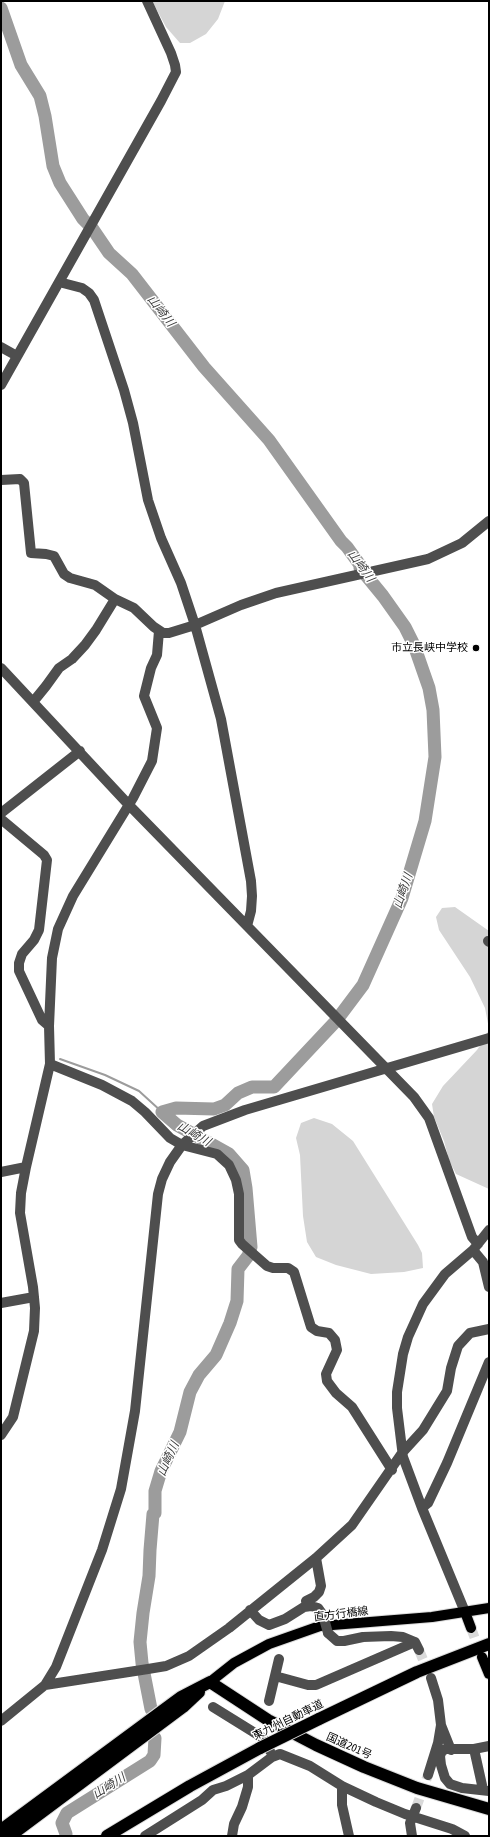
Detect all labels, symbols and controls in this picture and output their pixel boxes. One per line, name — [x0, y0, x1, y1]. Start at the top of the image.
water label: 山崎川 — [144, 292, 178, 330]
water label: 山崎川 — [345, 547, 377, 585]
place label: 市立長峡中学校 — [391, 641, 468, 655]
marker: 市立長峡中学校 — [471, 643, 481, 653]
water label: 山崎川 — [390, 872, 416, 910]
water label: 山崎川 — [175, 1119, 213, 1149]
water label: 山崎川 — [154, 1440, 182, 1478]
street label: 直方行橋線 — [313, 1604, 369, 1624]
street label: 東九州自動車道 — [251, 1697, 325, 1743]
street label: 国道201号 — [324, 1730, 374, 1762]
water label: 山崎川 — [90, 1770, 128, 1802]

